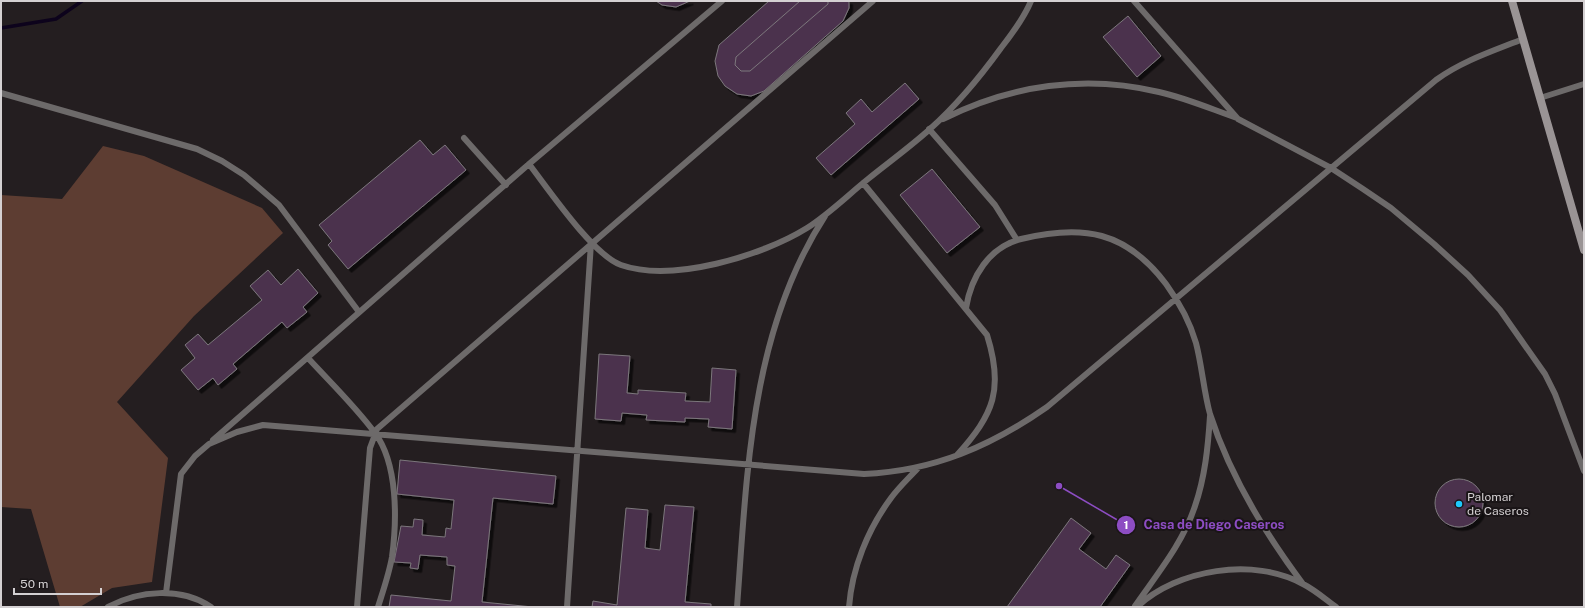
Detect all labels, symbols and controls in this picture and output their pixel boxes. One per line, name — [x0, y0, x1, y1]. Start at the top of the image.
place label: Palomar de Caseros — [1467, 490, 1529, 518]
marker: Palomar de Caseros — [1454, 499, 1464, 509]
callout: Casa de Diego Caseros — [1116, 512, 1293, 537]
text: Casa de Diego Caseros — [1144, 517, 1285, 532]
text: 1 — [1123, 518, 1129, 532]
scale bar — [14, 570, 101, 596]
text: 50 m — [20, 577, 48, 591]

